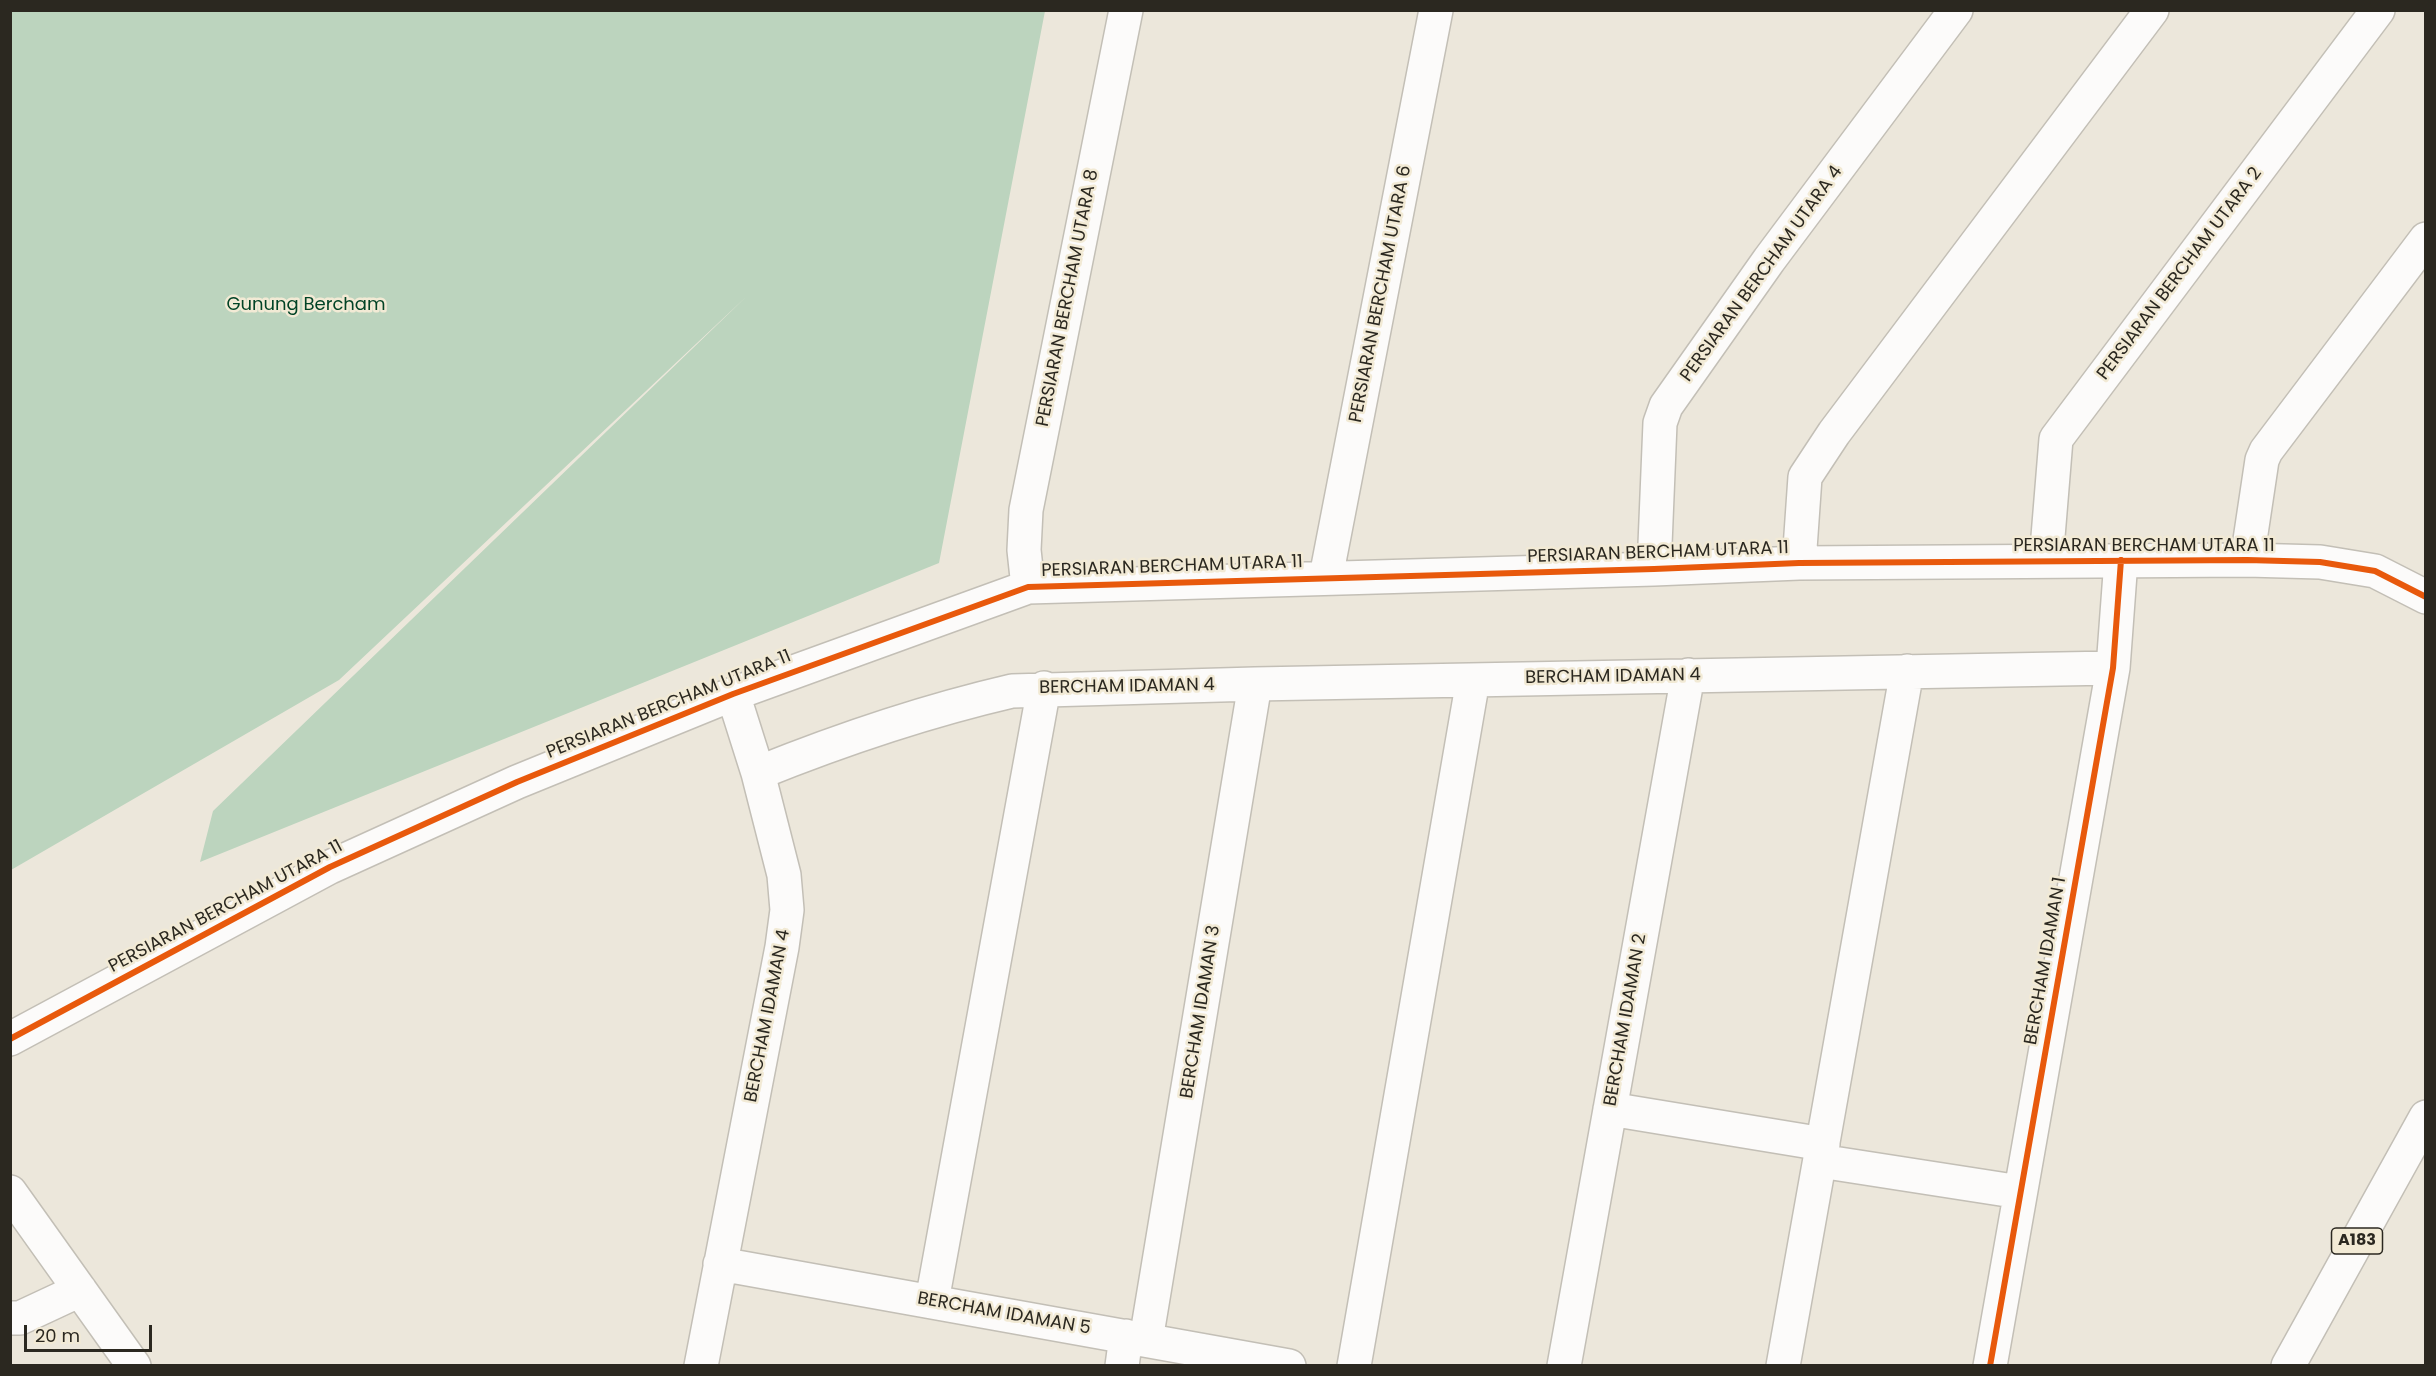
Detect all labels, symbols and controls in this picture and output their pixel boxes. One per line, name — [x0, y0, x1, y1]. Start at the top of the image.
street label: PERSIARAN BERCHAM UTARA 4 — [1676, 162, 1848, 386]
street label: PERSIARAN BERCHAM UTARA 2 — [2093, 163, 2267, 385]
street label: PERSIARAN BERCHAM UTARA 6 — [1345, 164, 1417, 424]
street label: PERSIARAN BERCHAM UTARA 8 — [1032, 168, 1104, 428]
park label: Gunung Bercham — [226, 294, 386, 316]
street label: PERSIARAN BERCHAM UTARA 11 — [2013, 535, 2275, 557]
street label: PERSIARAN BERCHAM UTARA 11 — [1527, 538, 1789, 568]
street label: PERSIARAN BERCHAM UTARA 11 — [1041, 552, 1303, 582]
street label: PERSIARAN BERCHAM UTARA 11 — [544, 646, 794, 764]
street label: BERCHAM IDAMAN 4 — [1525, 665, 1701, 689]
street label: BERCHAM IDAMAN 4 — [1039, 675, 1215, 699]
street label: PERSIARAN BERCHAM UTARA 11 — [105, 836, 347, 978]
street label: BERCHAM IDAMAN 1 — [2021, 875, 2071, 1047]
street label: BERCHAM IDAMAN 3 — [1177, 924, 1225, 1100]
street label: BERCHAM IDAMAN 4 — [741, 928, 795, 1104]
street label: BERCHAM IDAMAN 2 — [1600, 932, 1652, 1108]
road number: A183 — [2332, 1228, 2382, 1254]
street label: BERCHAM IDAMAN 5 — [916, 1288, 1092, 1340]
scale bar — [27, 1313, 154, 1351]
text: 20 m — [35, 1323, 80, 1348]

